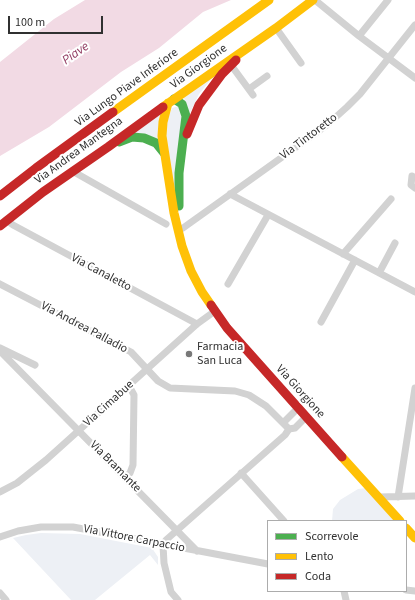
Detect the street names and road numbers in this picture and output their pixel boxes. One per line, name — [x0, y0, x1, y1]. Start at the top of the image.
street label: Via Giorgione — [168, 42, 230, 92]
street label: Via Lungo Piave Inferiore — [73, 46, 181, 130]
street label: Via Tintoretto — [278, 111, 340, 163]
street label: Via Andrea Mantegna — [32, 114, 126, 188]
street label: Via Canaletto — [68, 251, 134, 295]
street label: Via Andrea Palladio — [38, 299, 130, 357]
street label: Via Giorgione — [272, 362, 328, 422]
street label: Via Cimabue — [81, 378, 137, 430]
street label: Via Bramante — [86, 438, 144, 496]
street label: Via Vittore Carpaccio — [82, 522, 186, 556]

